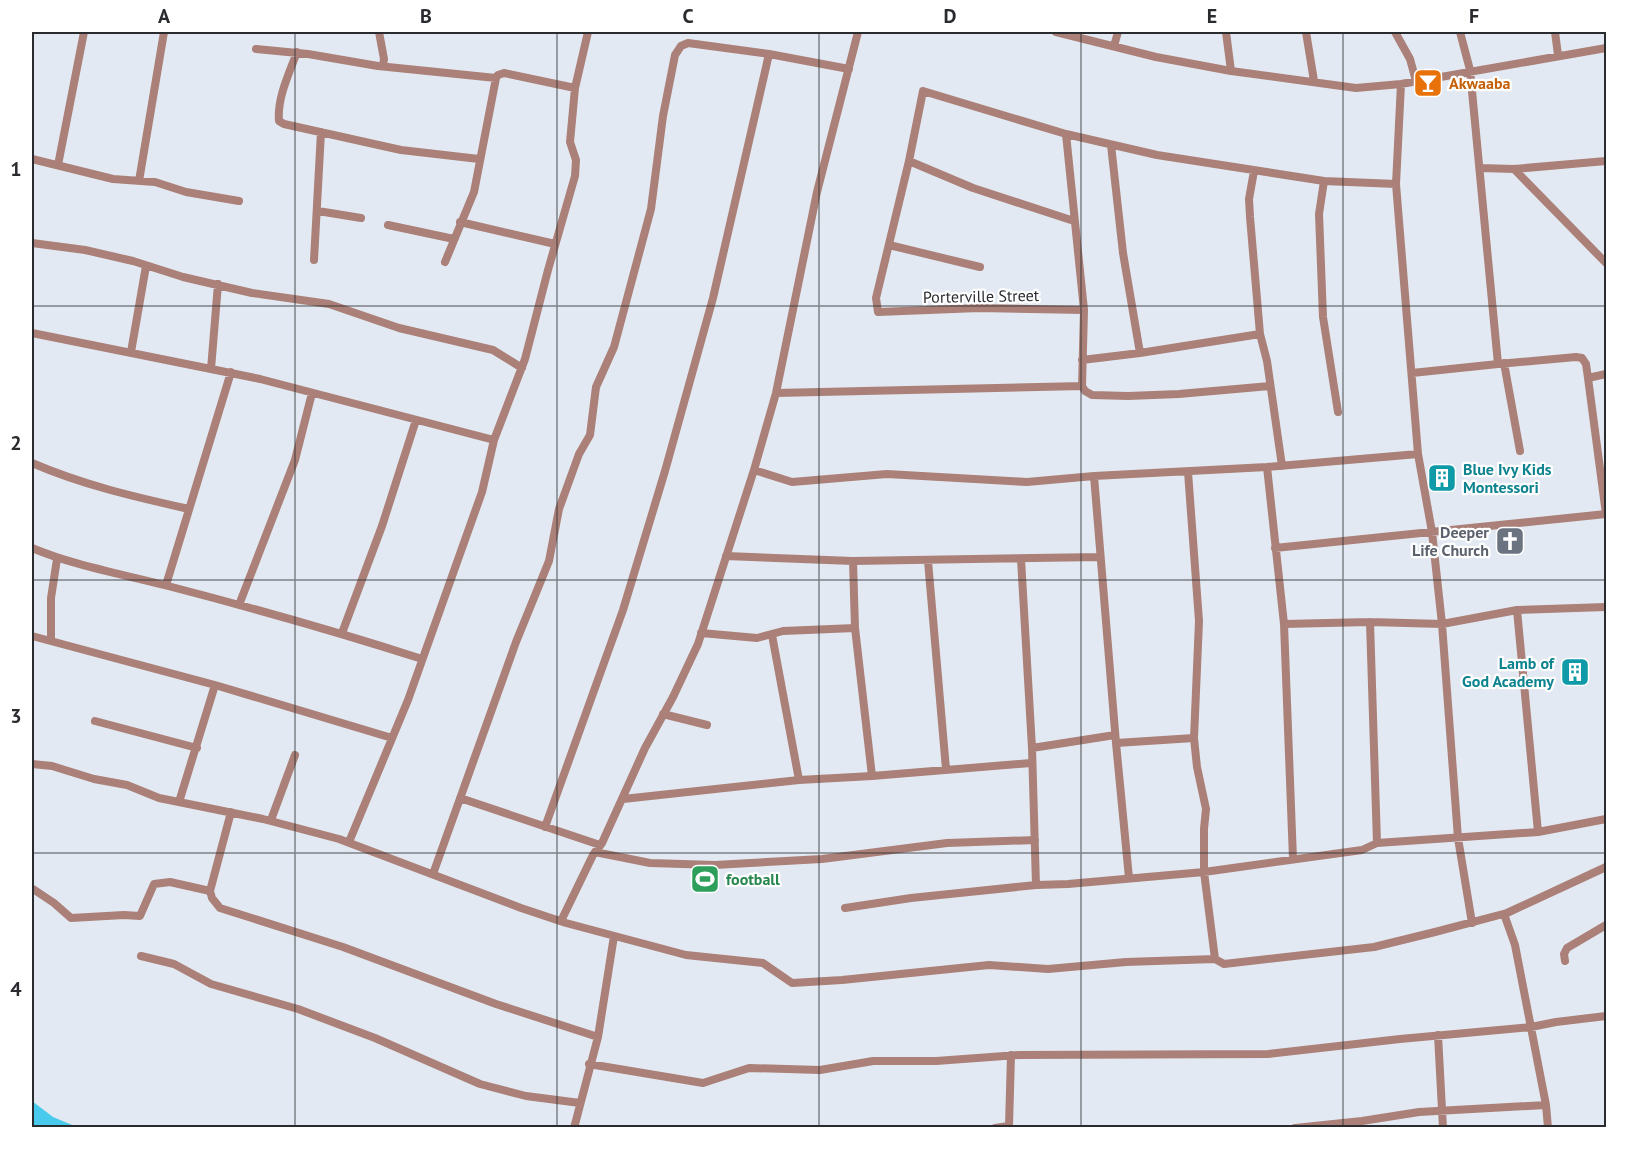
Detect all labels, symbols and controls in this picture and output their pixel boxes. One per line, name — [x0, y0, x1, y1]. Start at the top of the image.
text: A — [158, 3, 171, 29]
text: B — [420, 3, 432, 29]
text: C — [682, 3, 694, 29]
text: D — [944, 3, 957, 29]
text: E — [1207, 3, 1217, 29]
text: F — [1469, 3, 1479, 29]
bar icon: Akwaaba — [1412, 67, 1444, 99]
place label: Akwaaba — [1449, 73, 1511, 93]
text: 1 — [10, 156, 22, 182]
street label: Porterville Street — [923, 285, 1040, 307]
text: 2 — [10, 430, 22, 456]
place label: Blue Ivy Kids Montessori — [1463, 459, 1552, 497]
building icon: Blue Ivy Kids Montessori — [1426, 462, 1458, 494]
place label: Deeper Life Church — [1412, 522, 1489, 560]
church icon: Deeper Life Church — [1494, 525, 1526, 557]
place label: Lamb of God Academy — [1462, 653, 1555, 691]
building icon: Lamb of God Academy — [1559, 656, 1591, 688]
text: 3 — [10, 703, 22, 729]
sports icon: football — [689, 863, 721, 895]
place label: football — [726, 869, 780, 889]
text: 4 — [10, 976, 22, 1002]

